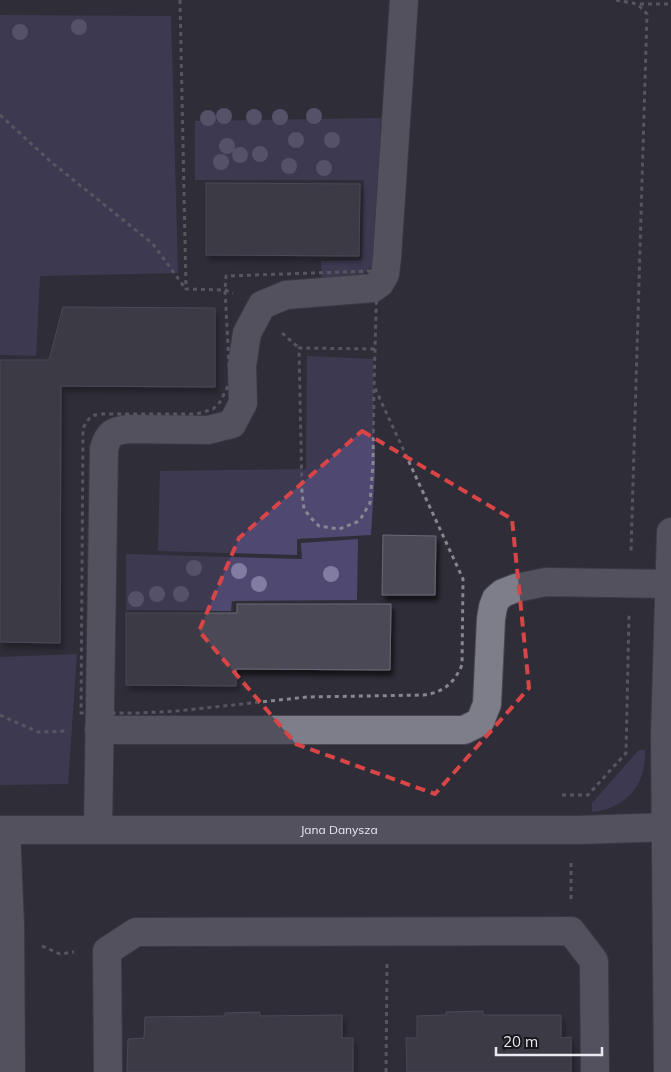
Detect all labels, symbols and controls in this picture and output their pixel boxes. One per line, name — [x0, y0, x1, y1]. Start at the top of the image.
street label: Jana Danysza — [300, 822, 378, 837]
scale bar — [496, 1024, 602, 1056]
text: 20 m — [503, 1032, 538, 1051]

